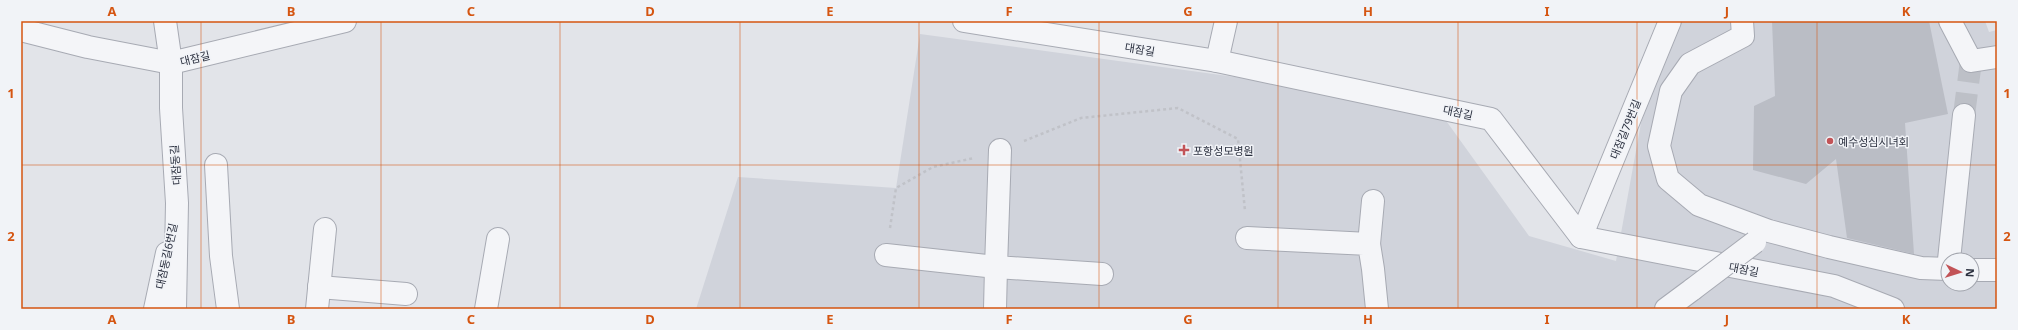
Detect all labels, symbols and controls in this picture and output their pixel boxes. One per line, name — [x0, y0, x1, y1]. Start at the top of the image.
text: A — [108, 2, 117, 20]
text: B — [287, 2, 295, 20]
text: C — [467, 2, 475, 20]
text: D — [645, 2, 655, 20]
text: E — [826, 2, 834, 20]
text: F — [1005, 2, 1013, 20]
text: G — [1183, 2, 1193, 20]
text: H — [1363, 2, 1373, 20]
text: I — [1544, 2, 1550, 20]
text: J — [1724, 2, 1729, 20]
text: K — [1902, 2, 1911, 20]
street label: 대잠길 — [1124, 39, 1156, 59]
street label: 대잠길 — [178, 47, 212, 69]
text: 1 — [7, 84, 15, 102]
text: 1 — [2003, 84, 2011, 102]
street label: 대잠길79번길 — [1606, 97, 1644, 161]
street label: 대잠길 — [1442, 102, 1474, 122]
place label: 예수성심시녀회 — [1838, 134, 1909, 149]
marker: 예수성심시녀회 — [1825, 136, 1835, 146]
place label: 포항성모병원 — [1193, 143, 1254, 158]
street label: 대잠동길 — [166, 144, 184, 186]
marker: 포항성모병원 — [1178, 144, 1190, 156]
street label: 대잠동길6번길 — [152, 222, 180, 290]
text: 2 — [7, 227, 15, 245]
text: 2 — [2003, 227, 2011, 245]
north arrow — [1940, 252, 1980, 292]
street label: 대잠길 — [1728, 259, 1760, 279]
text: N — [1963, 268, 1978, 278]
text: A — [108, 310, 117, 328]
text: B — [287, 310, 295, 328]
text: C — [467, 310, 475, 328]
text: D — [645, 310, 655, 328]
text: E — [826, 310, 834, 328]
text: F — [1005, 310, 1013, 328]
text: G — [1183, 310, 1193, 328]
text: H — [1363, 310, 1373, 328]
text: I — [1544, 310, 1550, 328]
text: J — [1724, 310, 1729, 328]
text: K — [1902, 310, 1911, 328]

